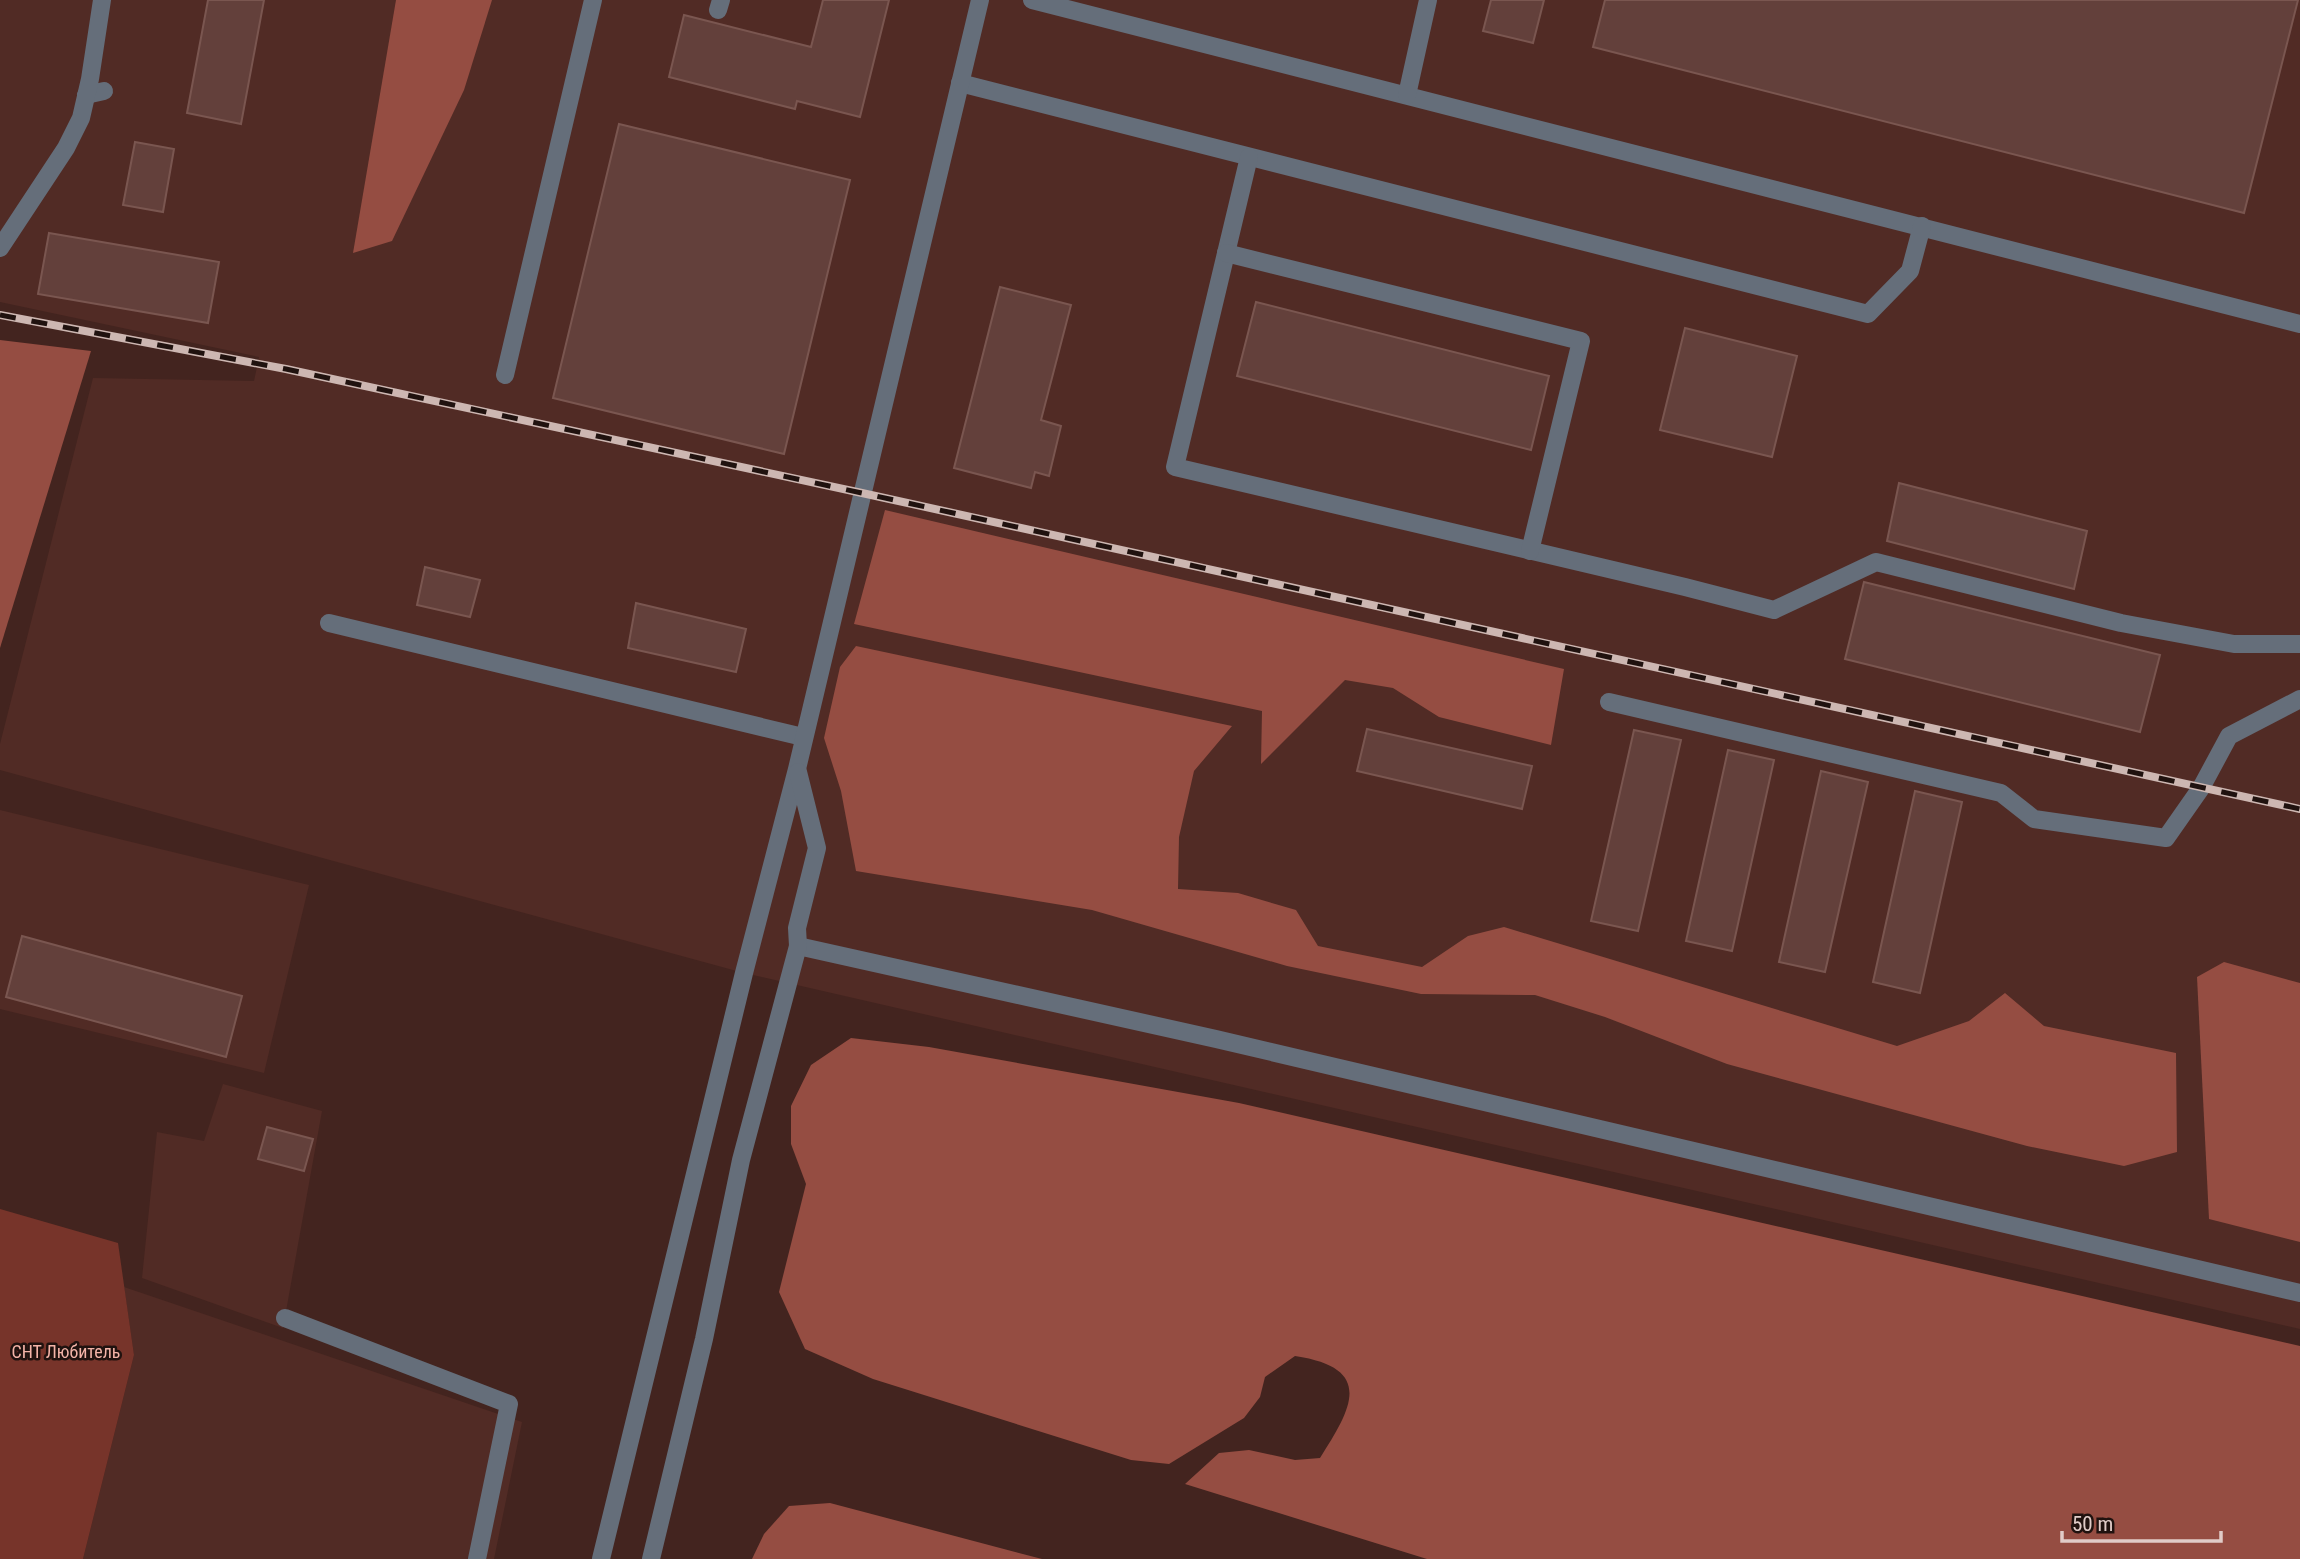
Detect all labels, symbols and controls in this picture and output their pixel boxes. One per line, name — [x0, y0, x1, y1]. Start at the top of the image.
park label: СНТ Любитель — [12, 1341, 120, 1362]
scale bar — [2062, 1500, 2221, 1544]
text: 50 m — [2072, 1512, 2113, 1536]

